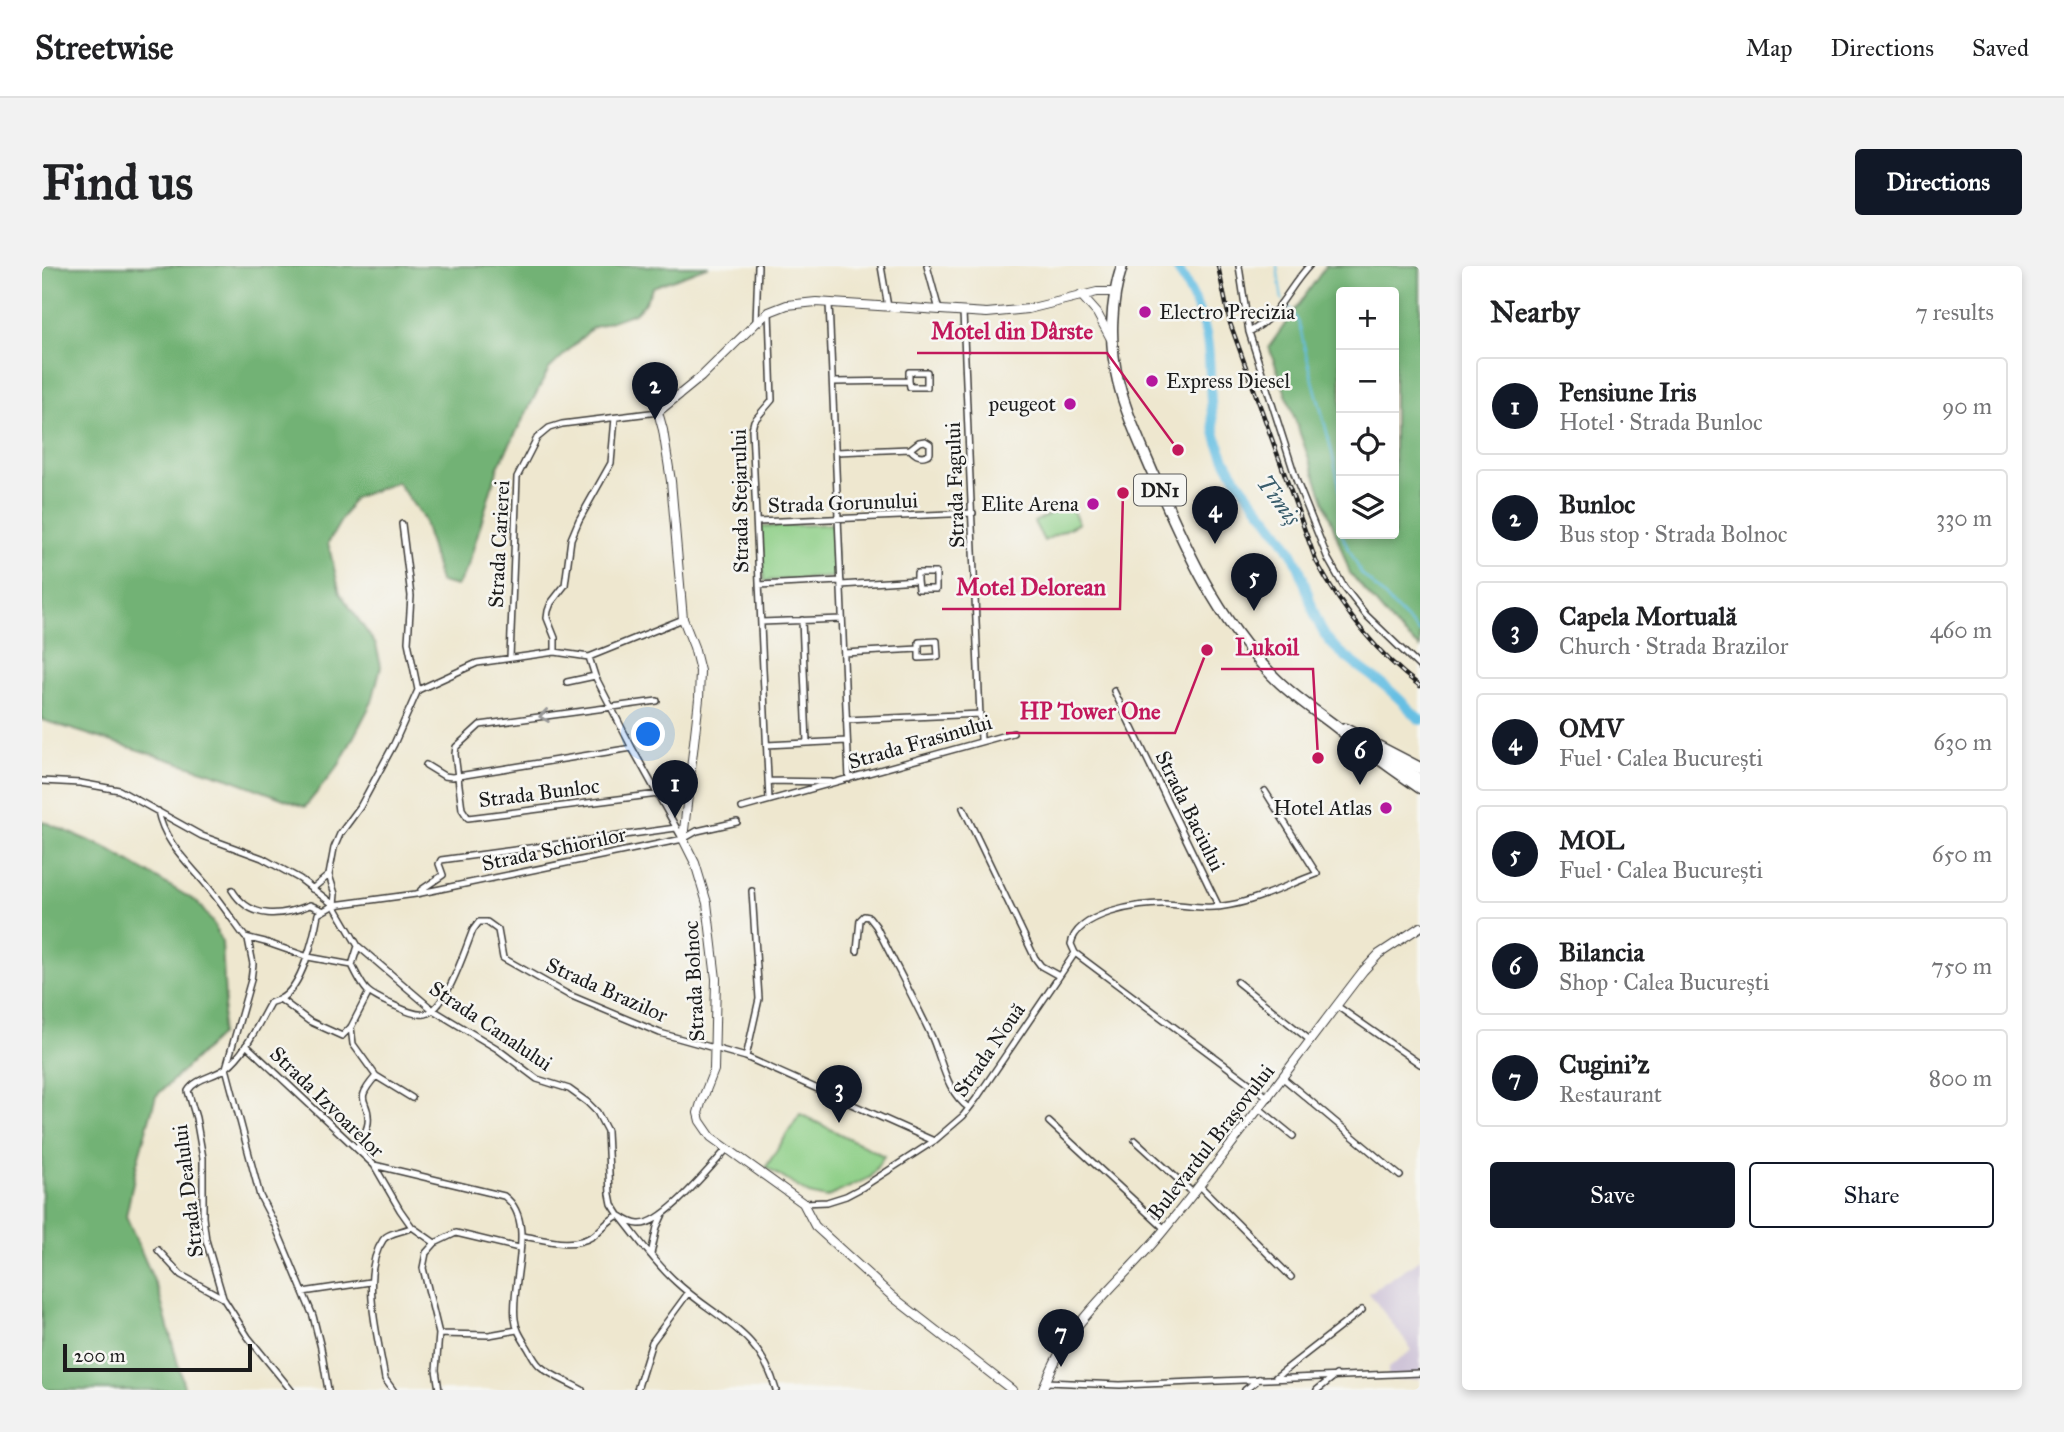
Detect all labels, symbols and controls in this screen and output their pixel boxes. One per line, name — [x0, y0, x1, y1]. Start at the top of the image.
text: Streetwise — [35, 28, 173, 68]
text: Map — [1746, 33, 1793, 63]
text: Directions — [1831, 33, 1934, 63]
text: Saved — [1972, 33, 2029, 63]
button: Directions — [1855, 149, 2022, 215]
text: Find us — [42, 153, 193, 212]
map controls — [1336, 287, 1399, 539]
button: + — [1336, 287, 1399, 350]
text: Nearby — [1490, 294, 1580, 330]
text: 7 results — [1915, 298, 1994, 326]
place label: Electro Precizia — [1159, 299, 1295, 325]
marker: Electro Precizia — [1137, 304, 1153, 320]
callout: Motel din Dârste — [917, 309, 1107, 353]
text: Motel din Dârste — [931, 317, 1093, 345]
button: − — [1336, 350, 1399, 413]
pin: 2 — [632, 362, 678, 420]
place label: Express Diesel — [1166, 368, 1291, 394]
marker: Express Diesel — [1144, 373, 1160, 389]
text: Pensiune Iris — [1559, 376, 1696, 408]
place label: peugeot — [988, 391, 1057, 417]
text: 1 — [1510, 392, 1520, 420]
text: 90 m — [1942, 392, 1992, 420]
marker: peugeot — [1062, 396, 1078, 412]
text: Hotel · Strada Bunloc — [1559, 408, 1763, 436]
button: locate — [1336, 413, 1399, 476]
street label: Strada Fagului — [940, 421, 970, 548]
street label: Strada Stejarului — [726, 428, 754, 573]
water label: Timiș — [1251, 469, 1307, 531]
road number: DN1 — [1134, 474, 1186, 506]
button: layers — [1336, 476, 1399, 539]
street label: Strada Carierei — [483, 479, 515, 609]
pin: 4 — [1192, 486, 1238, 544]
street label: Strada Gorunului — [767, 487, 919, 519]
text: Bunloc — [1559, 488, 1635, 520]
place label: Elite Arena — [981, 491, 1079, 517]
marker: Elite Arena — [1085, 496, 1101, 512]
text: 2 — [1509, 504, 1521, 532]
text: 330 m — [1936, 504, 1992, 532]
text: Bus stop · Strada Bolnoc — [1559, 520, 1787, 548]
pin: 5 — [1231, 553, 1277, 611]
callout: Motel Delorean — [942, 565, 1120, 609]
text: Motel Delorean — [956, 573, 1106, 601]
text: Capela Mortuală — [1559, 600, 1737, 632]
text: 3 — [1510, 616, 1520, 644]
text: 460 m — [1930, 616, 1992, 644]
callout: Lukoil — [1221, 625, 1313, 669]
text: Church · Strada Brazilor — [1559, 632, 1788, 660]
text: Lukoil — [1235, 633, 1300, 661]
callout: HP Tower One — [1006, 689, 1175, 733]
text: HP Tower One — [1019, 697, 1161, 725]
one-way arrow — [538, 709, 550, 724]
street label: Strada Frasinului — [845, 709, 995, 775]
text: OMV — [1559, 712, 1623, 744]
your location — [631, 717, 665, 751]
pin: 6 — [1337, 727, 1383, 785]
text: 4 — [1509, 728, 1521, 756]
text: 630 m — [1933, 728, 1992, 756]
text: Fuel · Calea București — [1559, 744, 1763, 772]
street label: Strada Baciului — [1150, 746, 1231, 876]
pin: 1 — [652, 760, 698, 818]
street label: Strada Bunloc — [477, 773, 601, 813]
place label: Hotel Atlas — [1273, 795, 1372, 821]
marker: Hotel Atlas — [1378, 800, 1394, 816]
street label: Strada Schiorilor — [479, 821, 629, 877]
text: MOL — [1559, 824, 1624, 856]
text: 5 — [1510, 840, 1520, 868]
text: 650 m — [1932, 840, 1992, 868]
text: Fuel · Calea București — [1559, 856, 1763, 884]
street label: Strada Bolnoc — [678, 920, 710, 1042]
text: Bilancia — [1559, 936, 1644, 968]
street label: Strada Brazilor — [542, 952, 672, 1028]
text: 6 — [1509, 952, 1521, 980]
text: 750 m — [1931, 952, 1992, 980]
text: Shop · Calea București — [1559, 968, 1769, 996]
street label: Strada Canalului — [424, 975, 558, 1077]
street label: Strada Nouă — [947, 998, 1031, 1102]
street label: Strada Izvoarelor — [264, 1041, 390, 1163]
text: Cugini'z — [1559, 1048, 1650, 1080]
street label: Bulevardul Brașovului — [1142, 1059, 1280, 1225]
text: 7 — [1509, 1064, 1521, 1092]
text: 800 m — [1929, 1064, 1992, 1092]
pin: 3 — [816, 1065, 862, 1123]
text: Restaurant — [1559, 1080, 1662, 1108]
street label: Strada Dealului — [167, 1123, 209, 1259]
button: Save — [1490, 1162, 1735, 1228]
button: Share — [1749, 1162, 1994, 1228]
pin: 7 — [1038, 1309, 1084, 1367]
scale bar — [63, 1341, 252, 1373]
text: 200 m — [74, 1344, 126, 1367]

